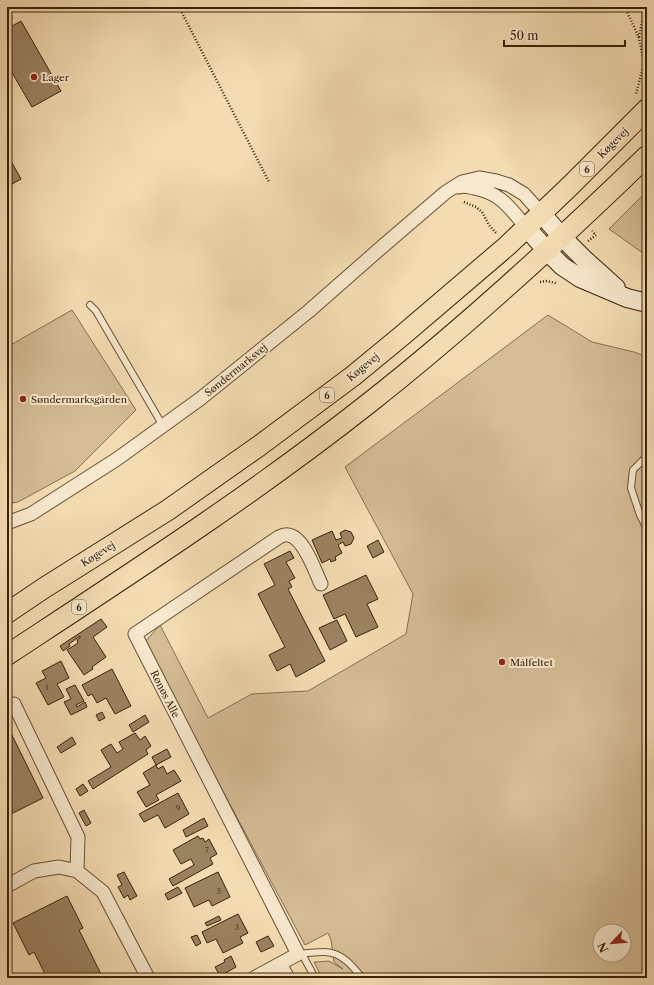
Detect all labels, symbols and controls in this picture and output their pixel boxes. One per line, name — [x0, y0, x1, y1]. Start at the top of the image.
scale bar — [504, 22, 625, 48]
text: 50 m — [510, 28, 539, 43]
place label: Lager — [42, 71, 70, 84]
marker: Lager — [29, 72, 39, 82]
street label: Køgevej — [595, 125, 631, 161]
road number: 6 — [580, 162, 594, 176]
street label: Søndermarksvej — [202, 341, 270, 399]
street label: Køgevej — [344, 350, 382, 384]
road number: 6 — [320, 388, 334, 402]
place label: Søndermarksgården — [31, 393, 128, 406]
marker: Søndermarksgården — [18, 394, 28, 404]
street label: Køgevej — [78, 538, 118, 570]
road number: 6 — [72, 600, 86, 614]
place label: Målfeltet — [510, 656, 553, 669]
marker: Målfeltet — [497, 657, 507, 667]
street label: Rønøs Alle — [147, 668, 183, 720]
house number: 1 — [45, 682, 49, 692]
house number: 9 — [176, 803, 181, 813]
house number: 7 — [205, 845, 209, 855]
house number: 5 — [217, 886, 221, 896]
house number: 3 — [235, 922, 239, 932]
north arrow — [592, 923, 632, 963]
text: N — [594, 940, 611, 955]

